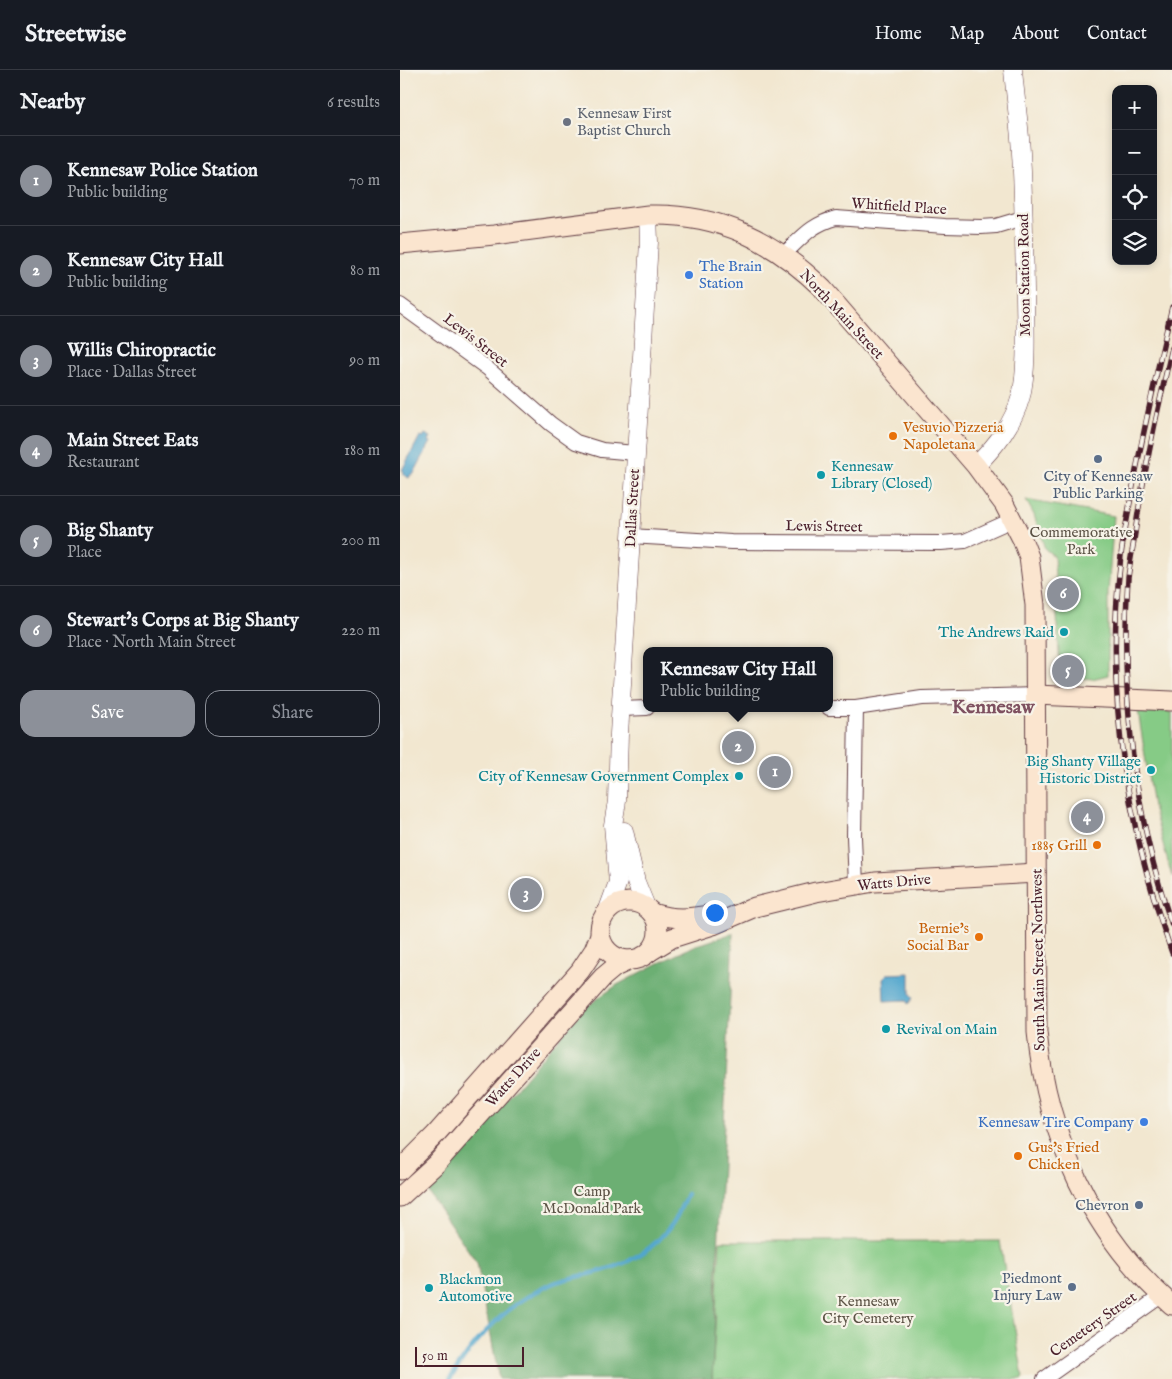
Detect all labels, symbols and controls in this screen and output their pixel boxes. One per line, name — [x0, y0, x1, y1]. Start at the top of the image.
text: Streetwise — [25, 19, 126, 50]
text: Home — [875, 23, 922, 46]
text: Map — [950, 23, 984, 46]
text: About — [1012, 23, 1059, 46]
text: Contact — [1087, 23, 1147, 46]
map controls — [1112, 85, 1157, 265]
button: + — [1112, 85, 1157, 130]
text: Nearby — [20, 89, 85, 116]
text: 6 results — [327, 93, 380, 113]
place label: Kennesaw First Baptist Church — [577, 104, 672, 140]
marker: Kennesaw First Baptist Church — [561, 116, 573, 128]
button: − — [1112, 130, 1157, 175]
text: Kennesaw Police Station — [67, 159, 258, 183]
text: 1 — [33, 171, 39, 191]
text: 70 m — [349, 171, 380, 191]
button: locate — [1112, 175, 1157, 220]
text: Public building — [67, 183, 167, 203]
street label: Whitfield Place — [851, 194, 947, 219]
street label: Moon Station Road — [1014, 212, 1035, 337]
button: layers — [1112, 220, 1157, 265]
text: Kennesaw City Hall — [67, 249, 223, 273]
place label: The Brain Station — [699, 257, 762, 293]
text: 2 — [32, 261, 40, 281]
text: 80 m — [350, 261, 380, 281]
street label: North Main Street — [795, 266, 888, 363]
marker: The Brain Station — [683, 269, 695, 281]
text: Public building — [67, 273, 167, 293]
street label: Lewis Street — [439, 309, 512, 372]
text: Willis Chiropractic — [67, 339, 216, 363]
text: 3 — [33, 351, 39, 371]
text: 90 m — [349, 351, 380, 371]
text: Place · Dallas Street — [67, 363, 197, 383]
place label: Vesuvio Pizzeria Napoletana — [902, 418, 1004, 454]
text: Main Street Eats — [67, 429, 198, 453]
marker: Vesuvio Pizzeria Napoletana — [887, 430, 899, 442]
text: 4 — [32, 441, 40, 461]
text: 180 m — [344, 441, 380, 461]
text: Restaurant — [67, 453, 140, 473]
marker: City of Kennesaw Public Parking — [1092, 453, 1104, 465]
place label: Kennesaw Library (Closed) — [831, 457, 933, 493]
place label: City of Kennesaw Public Parking — [1043, 467, 1154, 503]
street label: Dallas Street — [621, 468, 644, 548]
marker: Kennesaw Library (Closed) — [815, 469, 827, 481]
street label: Lewis Street — [785, 516, 863, 537]
text: Big Shanty — [67, 519, 153, 543]
park label: Commemorative Park — [1030, 523, 1133, 559]
text: 5 — [33, 531, 39, 551]
text: 200 m — [341, 531, 380, 551]
text: Place — [67, 543, 102, 563]
pin: 6 — [1047, 575, 1079, 613]
text: Stewart's Corps at Big Shanty — [67, 609, 299, 633]
text: 6 — [33, 621, 39, 641]
text: 220 m — [341, 621, 380, 641]
place label: The Andrews Raid — [938, 623, 1055, 642]
marker: The Andrews Raid — [1058, 626, 1070, 638]
text: Place · North Main Street — [67, 633, 236, 653]
popup — [643, 647, 833, 712]
pin: 5 — [1052, 652, 1084, 690]
text: Kennesaw City Hall — [660, 658, 816, 682]
text: Public building — [660, 682, 760, 702]
button: Save — [20, 690, 195, 737]
button: Share — [205, 690, 380, 737]
district label: Kennesaw — [952, 695, 1035, 720]
pin: 2 — [722, 728, 754, 766]
place label: Big Shanty Village Historic District — [1026, 752, 1141, 788]
pin: 1 — [759, 753, 791, 791]
marker: Big Shanty Village Historic District — [1145, 764, 1157, 776]
place label: City of Kennesaw Government Complex — [478, 767, 730, 786]
marker: City of Kennesaw Government Complex — [733, 770, 745, 782]
pin: 4 — [1071, 798, 1103, 836]
place label: 1885 Grill — [1031, 836, 1088, 855]
marker: 1885 Grill — [1091, 839, 1103, 851]
street label: South Main Street Northwest — [1027, 869, 1050, 1051]
street label: Watts Drive — [857, 870, 932, 895]
pin: 3 — [510, 875, 542, 913]
your location — [702, 900, 728, 926]
place label: Bernie's Social Bar — [907, 919, 969, 955]
marker: Bernie's Social Bar — [973, 931, 985, 943]
place label: Revival on Main — [896, 1020, 997, 1039]
marker: Revival on Main — [880, 1023, 892, 1035]
street label: Watts Drive — [482, 1044, 545, 1111]
place label: Kennesaw Tire Company — [978, 1113, 1135, 1132]
marker: Kennesaw Tire Company — [1138, 1116, 1150, 1128]
place label: Gus's Fried Chicken — [1028, 1138, 1100, 1174]
marker: Gus's Fried Chicken — [1012, 1150, 1024, 1162]
park label: Camp McDonald Park — [543, 1182, 642, 1218]
place label: Chevron — [1075, 1196, 1129, 1215]
marker: Chevron — [1133, 1199, 1145, 1211]
place label: Piedmont Injury Law — [993, 1269, 1063, 1305]
place label: Blackmon Automotive — [438, 1270, 512, 1306]
marker: Piedmont Injury Law — [1066, 1281, 1078, 1293]
marker: Blackmon Automotive — [423, 1282, 435, 1294]
street label: Cemetery Street — [1046, 1288, 1140, 1361]
park label: Kennesaw City Cemetery — [822, 1292, 914, 1328]
scale bar — [415, 1344, 524, 1367]
text: 50 m — [422, 1347, 448, 1365]

